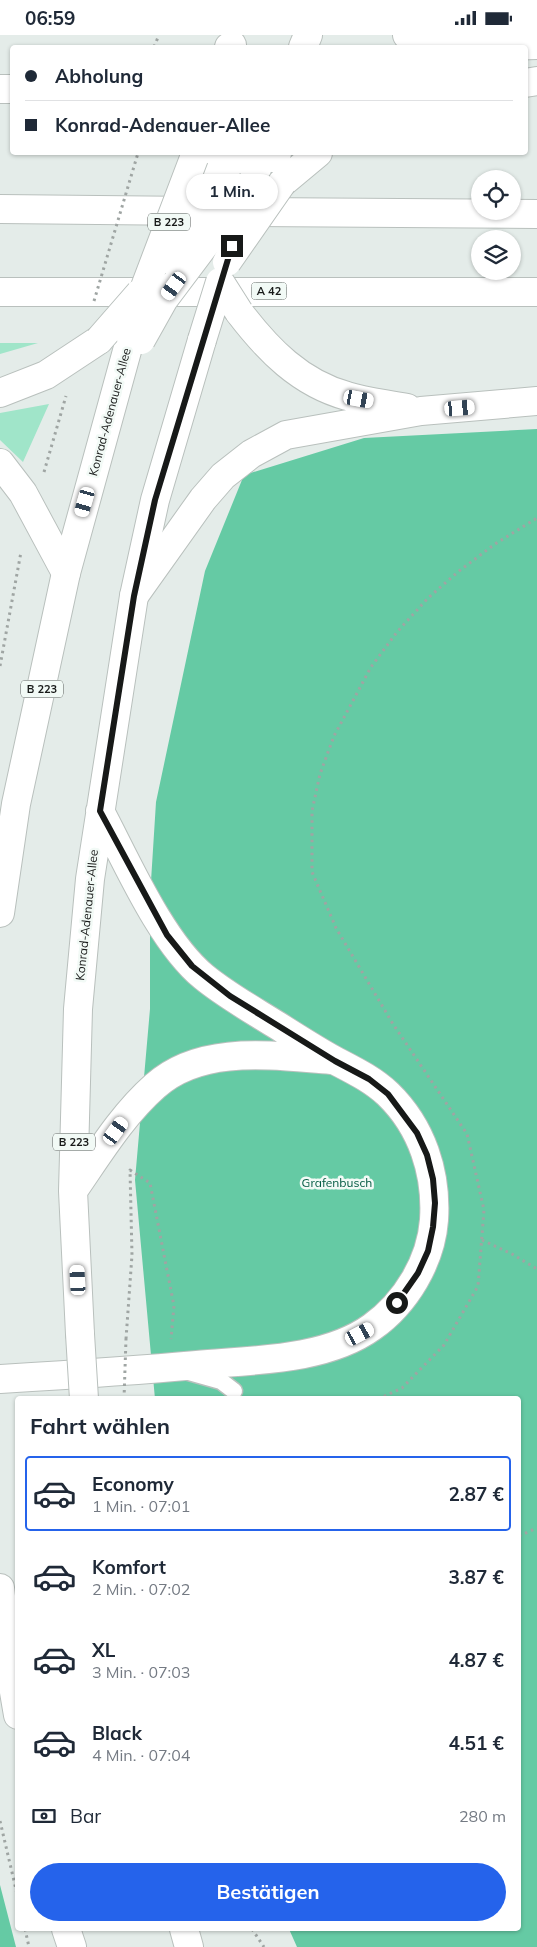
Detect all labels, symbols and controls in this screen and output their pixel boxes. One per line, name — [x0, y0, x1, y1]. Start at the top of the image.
text: 06:59 — [25, 6, 75, 30]
text: Abholung — [55, 64, 143, 88]
text: Konrad-Adenauer-Allee — [55, 113, 270, 137]
map controls — [471, 170, 521, 280]
button: locate — [471, 170, 521, 220]
callout: 1 Min. — [186, 173, 278, 209]
text: 1 Min. — [209, 181, 255, 201]
road number: B 223 — [148, 213, 190, 231]
button: layers — [471, 230, 521, 280]
route end — [221, 235, 243, 257]
car — [159, 269, 188, 303]
road number: A 42 — [252, 283, 286, 299]
street label: Konrad-Adenauer-Allee — [85, 346, 134, 477]
car — [342, 389, 375, 409]
car — [444, 399, 475, 417]
car — [73, 486, 96, 518]
road number: B 223 — [21, 681, 63, 697]
street label: Konrad-Adenauer-Allee — [72, 849, 101, 981]
car — [101, 1114, 130, 1148]
road number: B 223 — [53, 1133, 95, 1151]
park label: Grafenbusch — [302, 1175, 372, 1190]
car — [69, 1265, 86, 1295]
route start — [386, 1292, 408, 1314]
car — [343, 1320, 376, 1348]
text: Fahrt wählen — [30, 1412, 170, 1440]
icon: car — [32, 1471, 77, 1516]
text: Economy — [92, 1472, 174, 1496]
text: 2.87 € — [448, 1482, 504, 1506]
text: 1 Min. · 07:01 — [92, 1496, 190, 1516]
icon: car — [32, 1554, 77, 1599]
text: Komfort — [92, 1555, 166, 1579]
text: 3.87 € — [448, 1565, 504, 1589]
text: 2 Min. · 07:02 — [92, 1579, 190, 1599]
icon: car — [32, 1637, 77, 1682]
text: XL — [92, 1638, 115, 1662]
text: 4.87 € — [448, 1648, 504, 1672]
text: 3 Min. · 07:03 — [92, 1662, 190, 1682]
icon: car — [32, 1720, 77, 1765]
text: Black — [92, 1721, 142, 1745]
text: 4.51 € — [448, 1731, 504, 1755]
text: 4 Min. · 07:04 — [92, 1745, 190, 1765]
icon: cash — [30, 1802, 58, 1830]
text: Bar — [70, 1804, 101, 1828]
text: 280 m — [459, 1806, 506, 1826]
button: Bestätigen — [30, 1863, 506, 1921]

